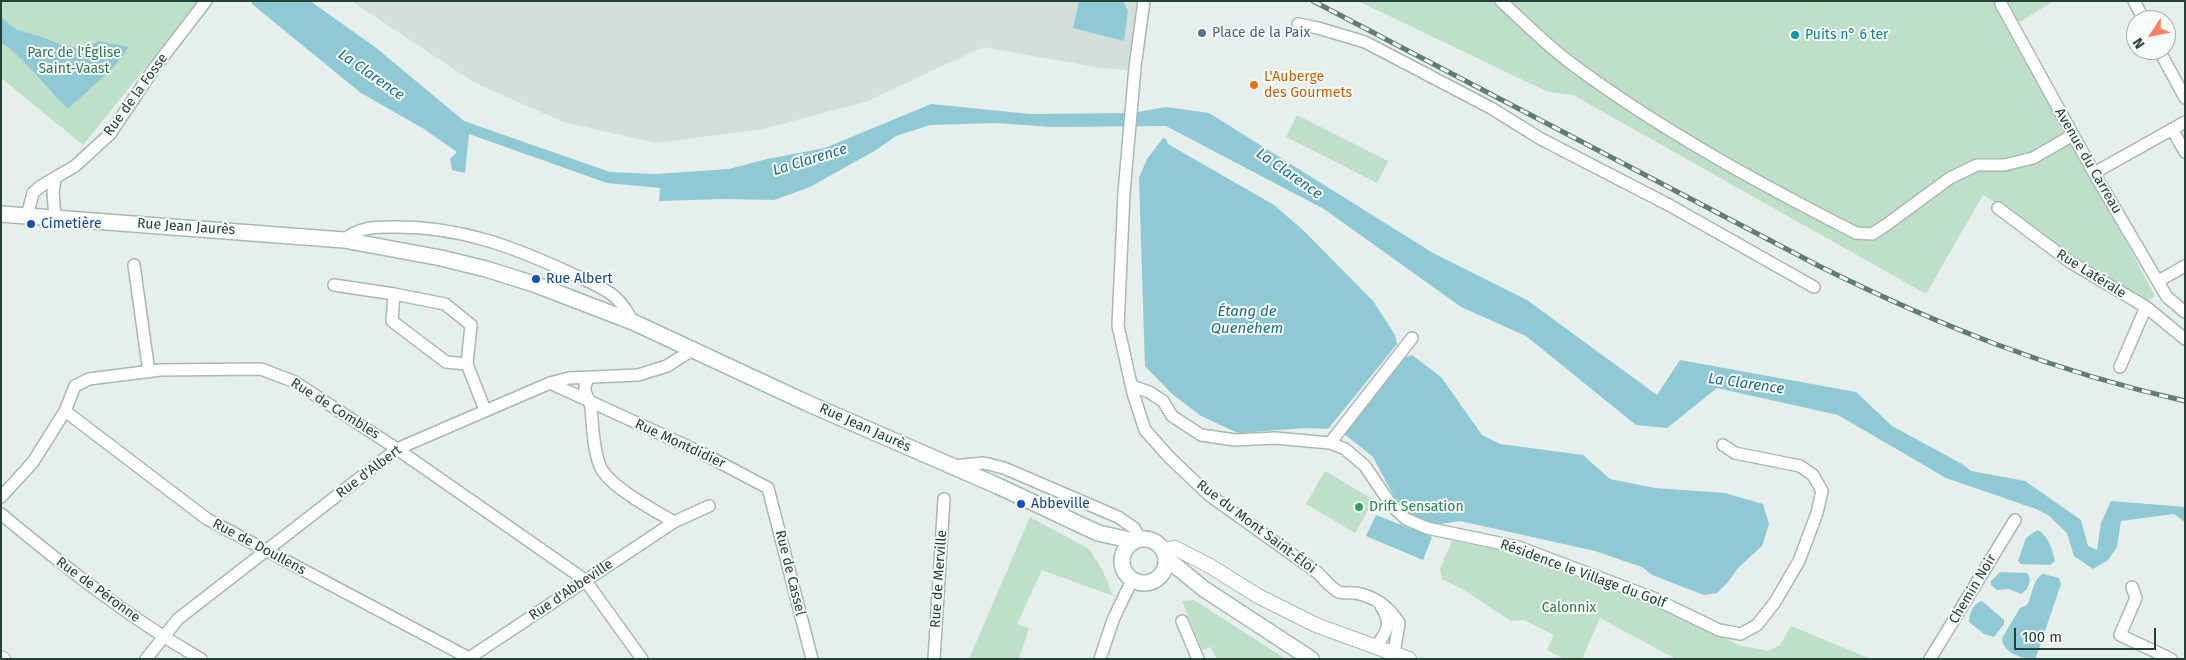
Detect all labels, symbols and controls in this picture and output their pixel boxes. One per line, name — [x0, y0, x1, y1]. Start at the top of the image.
north arrow — [2126, 10, 2176, 60]
place label: Place de la Paix — [1212, 25, 1310, 41]
marker: Place de la Paix — [1196, 27, 1208, 39]
place label: Puits n° 6 ter — [1805, 27, 1888, 43]
marker: Puits n° 6 ter — [1789, 29, 1801, 41]
text: N — [2129, 35, 2149, 52]
park label: Parc de l'Église Saint-Vaast — [27, 45, 121, 78]
water label: La Clarence — [334, 46, 408, 104]
street label: Rue de la Fosse — [100, 50, 172, 140]
place label: L'Auberge des Gourmets — [1264, 69, 1352, 102]
marker: L'Auberge des Gourmets — [1248, 79, 1260, 91]
street label: Avenue du Carreau — [2051, 105, 2125, 217]
water label: La Clarence — [771, 140, 849, 180]
water label: La Clarence — [1252, 145, 1326, 203]
street label: Rue Jean Jaurès — [136, 215, 236, 239]
place label: Cimetière — [41, 216, 102, 232]
marker: Cimetière — [25, 218, 37, 230]
street label: Rue Latérale — [2053, 246, 2129, 302]
place label: Rue Albert — [546, 271, 612, 287]
marker: Rue Albert — [530, 273, 542, 285]
water label: Étang de Quenehem — [1211, 303, 1283, 338]
water label: La Clarence — [1707, 370, 1785, 398]
street label: Rue de Combles — [287, 375, 383, 443]
street label: Rue Jean Jaurès — [817, 400, 913, 456]
street label: Rue Montdidier — [632, 416, 728, 472]
street label: Rue d'Albert — [333, 442, 405, 502]
street label: Rue du Mont Saint-Éloi — [1193, 477, 1319, 577]
place label: Abbeville — [1031, 496, 1090, 512]
marker: Abbeville — [1015, 498, 1027, 510]
place label: Drift Sensation — [1369, 499, 1464, 515]
marker: Drift Sensation — [1353, 501, 1365, 513]
street label: Rue de Doullens — [209, 515, 309, 579]
street label: Rue de Cassel — [771, 529, 809, 617]
street label: Rue de Merville — [927, 529, 951, 629]
street label: Résidence le Village du Golf — [1498, 536, 1668, 612]
street label: Chemin Noir — [1946, 551, 2000, 627]
street label: Rue de Péronne — [53, 554, 143, 626]
street label: Rue d'Abbeville — [526, 556, 616, 624]
park label: Calonnix — [1542, 600, 1596, 616]
scale bar — [2016, 618, 2158, 650]
text: 100 m — [2022, 628, 2062, 646]

